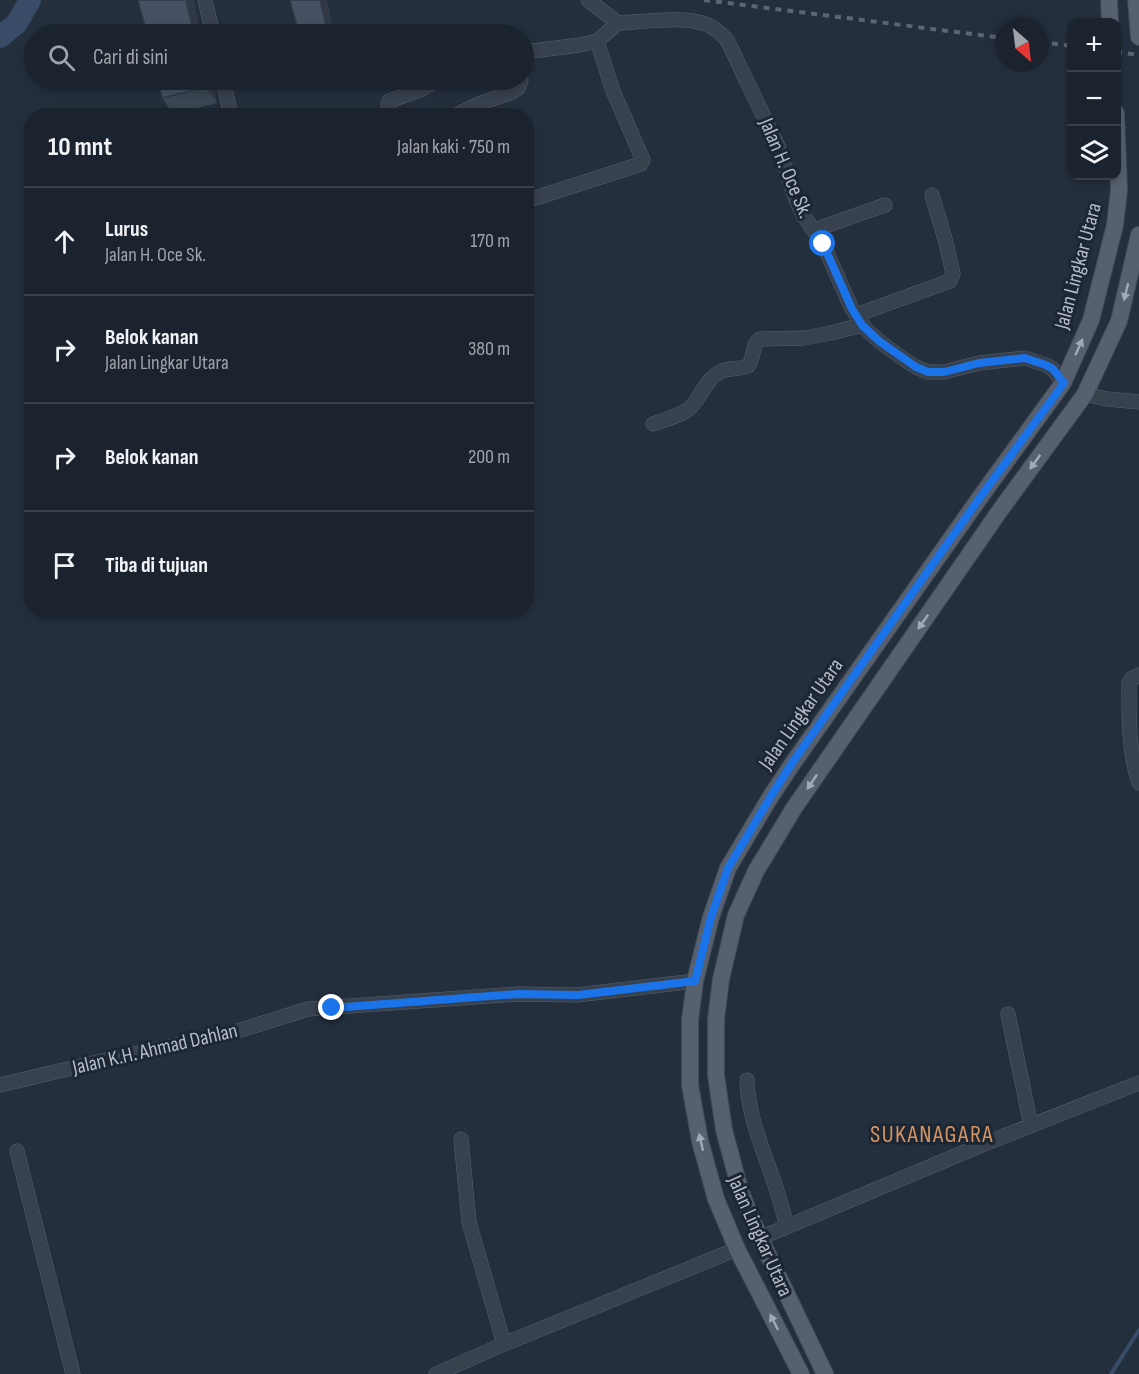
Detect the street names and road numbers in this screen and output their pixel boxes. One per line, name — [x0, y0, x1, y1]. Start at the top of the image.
street label: Jalan H. Oce Sk. — [753, 113, 818, 222]
street label: Jalan Lingkar Utara — [1049, 200, 1107, 333]
street label: Jalan Lingkar Utara — [753, 654, 848, 775]
street label: Jalan K.H. Ahmad Dahlan — [69, 1018, 240, 1080]
street label: Jalan Lingkar Utara — [722, 1171, 798, 1300]

